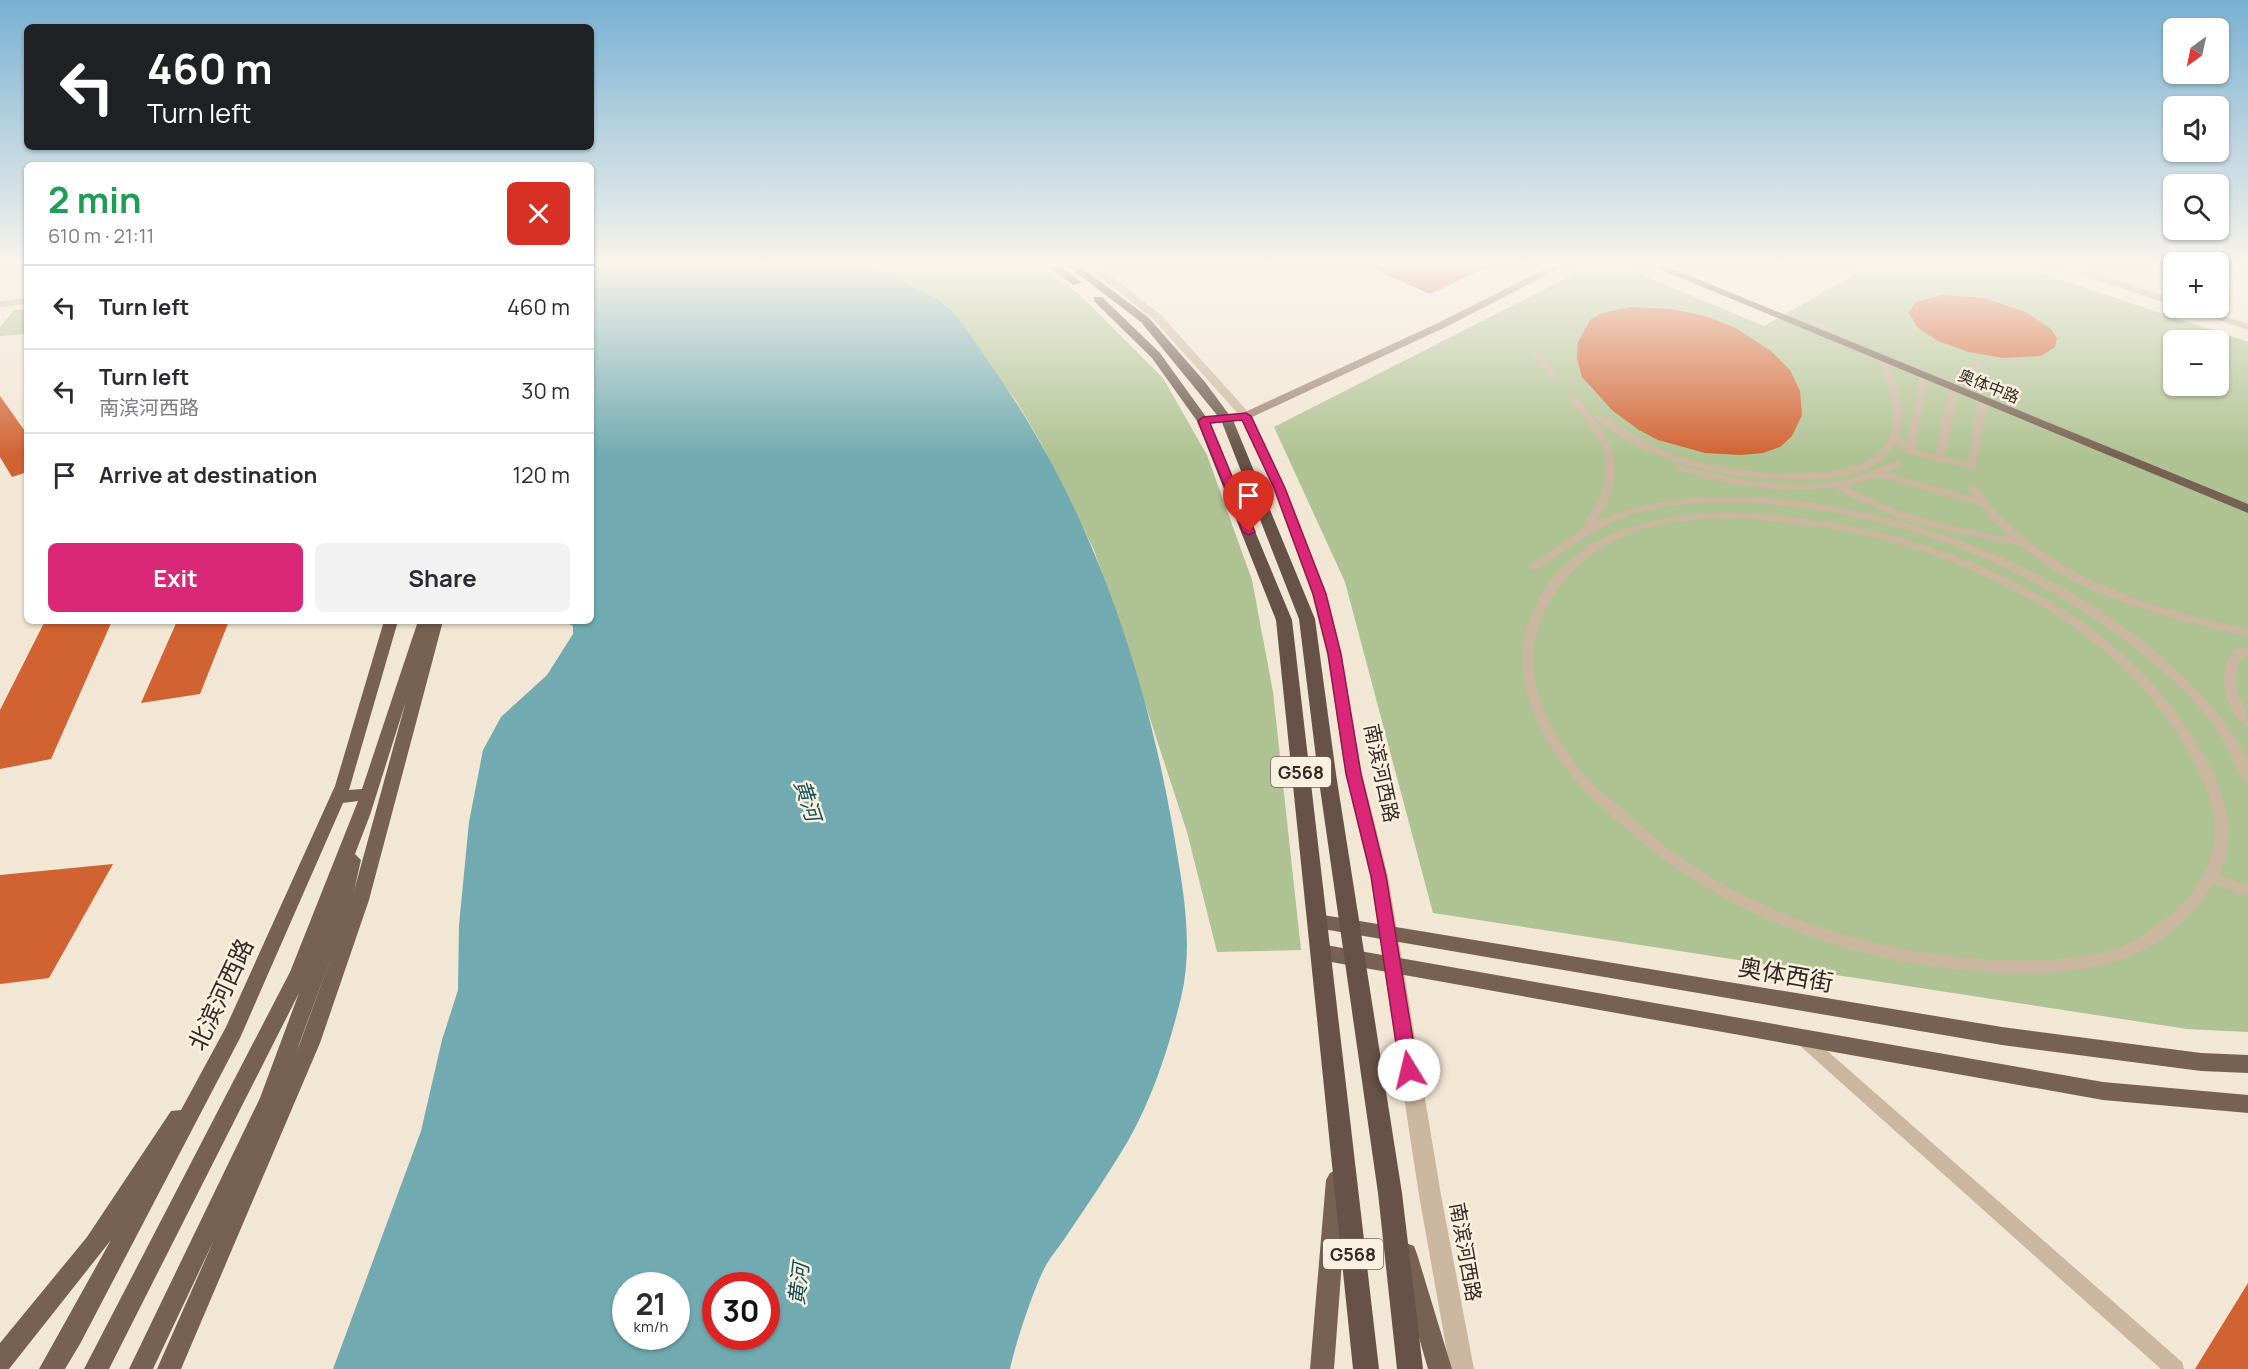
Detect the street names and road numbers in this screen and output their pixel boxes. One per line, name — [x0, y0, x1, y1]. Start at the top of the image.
street label: 奥体中路 — [1955, 364, 2023, 408]
street label: 南滨河西路 — [1358, 721, 1406, 825]
road number: G568 — [1271, 757, 1331, 787]
street label: 北滨河西路 — [180, 933, 260, 1055]
street label: 奥体西街 — [1736, 949, 1836, 999]
street label: 南滨河西路 — [1444, 1200, 1488, 1304]
road number: G568 — [1323, 1239, 1383, 1269]

